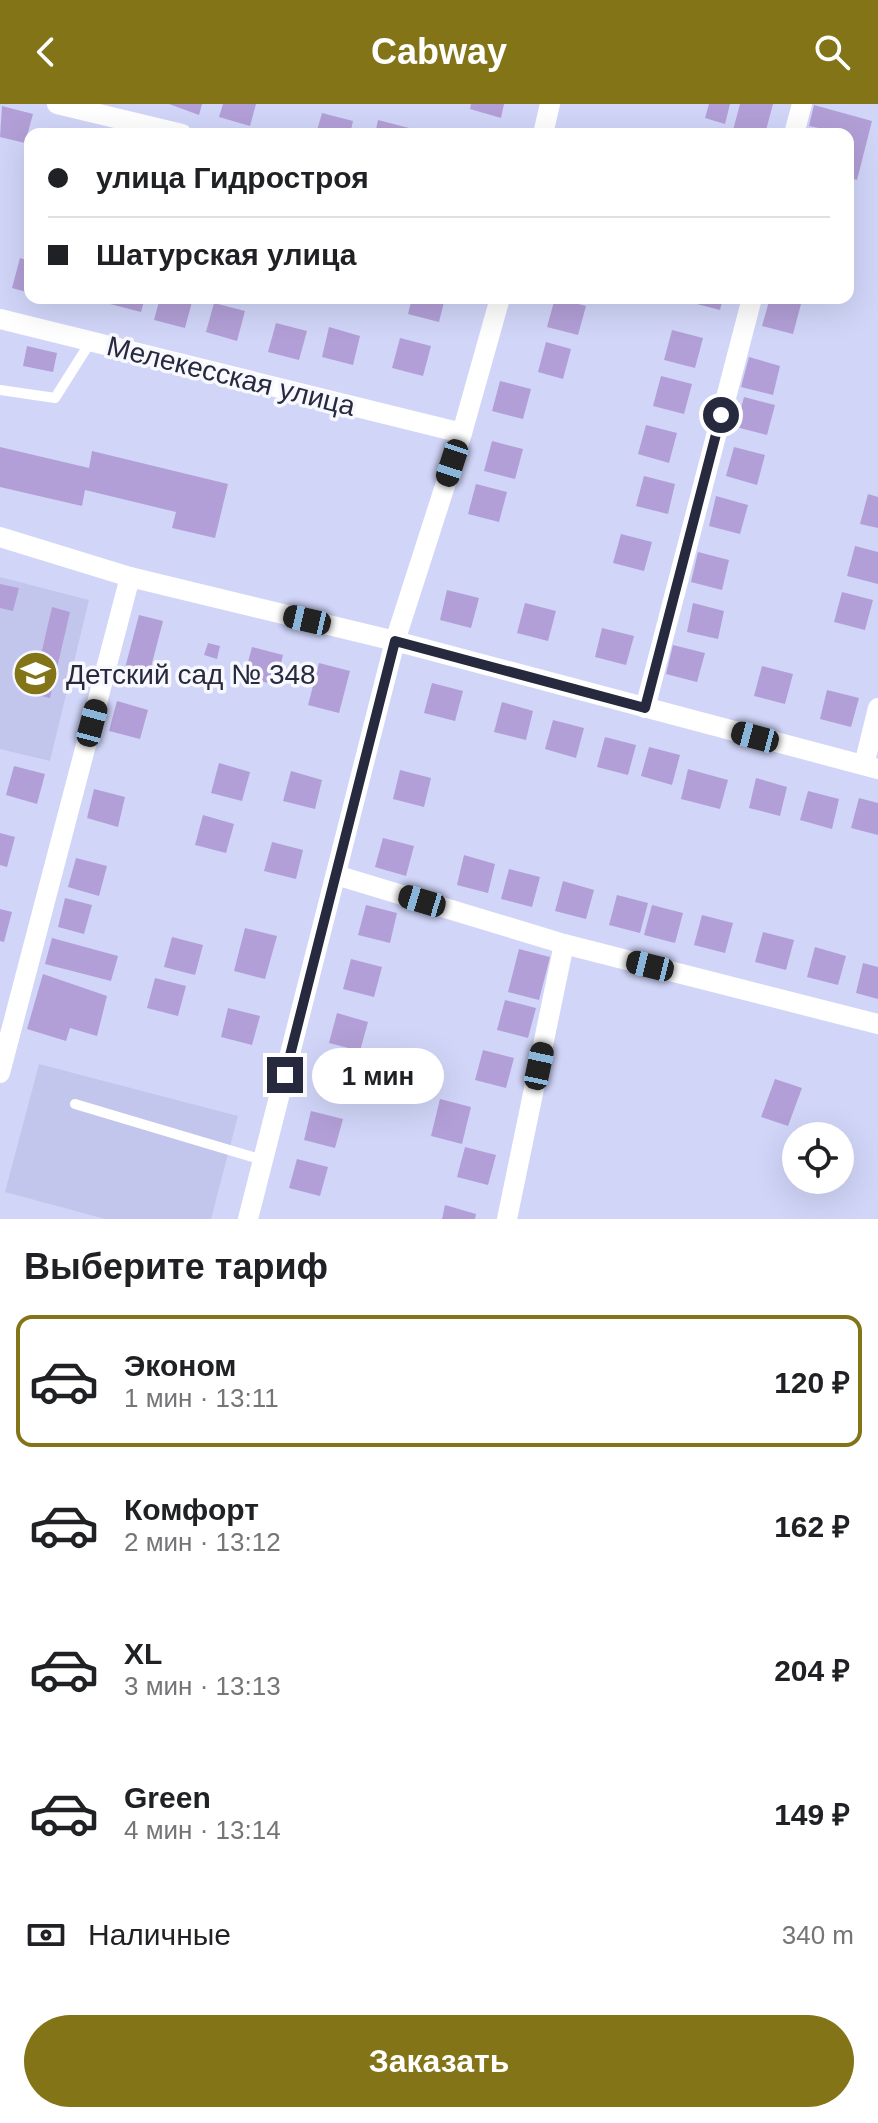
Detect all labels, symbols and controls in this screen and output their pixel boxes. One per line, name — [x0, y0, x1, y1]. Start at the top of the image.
icon: back — [24, 30, 68, 74]
icon: search — [810, 30, 854, 74]
text: Cabway — [371, 31, 507, 72]
text: улица Гидростроя — [96, 161, 369, 194]
text: Шатурская улица — [96, 238, 356, 271]
street label: Мелекесская улица — [104, 330, 359, 422]
route start — [703, 397, 739, 433]
car — [433, 436, 471, 490]
car — [281, 603, 333, 637]
school or university icon: Детский сад № 348 — [11, 650, 59, 698]
place label: Детский сад № 348 — [66, 659, 316, 690]
car — [74, 697, 110, 749]
car — [729, 719, 781, 755]
car — [396, 883, 448, 919]
car — [624, 949, 676, 983]
car — [522, 1040, 556, 1092]
callout: 1 мин — [313, 1047, 445, 1103]
route end — [267, 1057, 303, 1093]
text: 1 мин — [342, 1061, 414, 1091]
map controls — [782, 1122, 854, 1194]
button: locate — [782, 1122, 854, 1194]
text: Выберите тариф — [24, 1246, 328, 1287]
icon: car — [28, 1345, 100, 1417]
text: Эконом — [124, 1349, 237, 1382]
text: 120 ₽ — [774, 1366, 850, 1399]
text: 1 мин · 13:11 — [124, 1383, 279, 1413]
icon: car — [28, 1489, 100, 1561]
text: Комфорт — [124, 1493, 259, 1526]
text: 162 ₽ — [774, 1510, 850, 1543]
text: 2 мин · 13:12 — [124, 1527, 281, 1557]
icon: car — [28, 1633, 100, 1705]
text: XL — [124, 1637, 162, 1670]
text: 204 ₽ — [774, 1654, 850, 1687]
text: 3 мин · 13:13 — [124, 1671, 281, 1701]
icon: car — [28, 1777, 100, 1849]
text: Green — [124, 1781, 211, 1814]
text: 149 ₽ — [774, 1798, 850, 1831]
text: 4 мин · 13:14 — [124, 1815, 281, 1845]
icon: cash — [24, 1913, 68, 1957]
text: Наличные — [88, 1918, 231, 1951]
text: 340 m — [782, 1920, 854, 1950]
button: Заказать — [24, 2015, 854, 2107]

